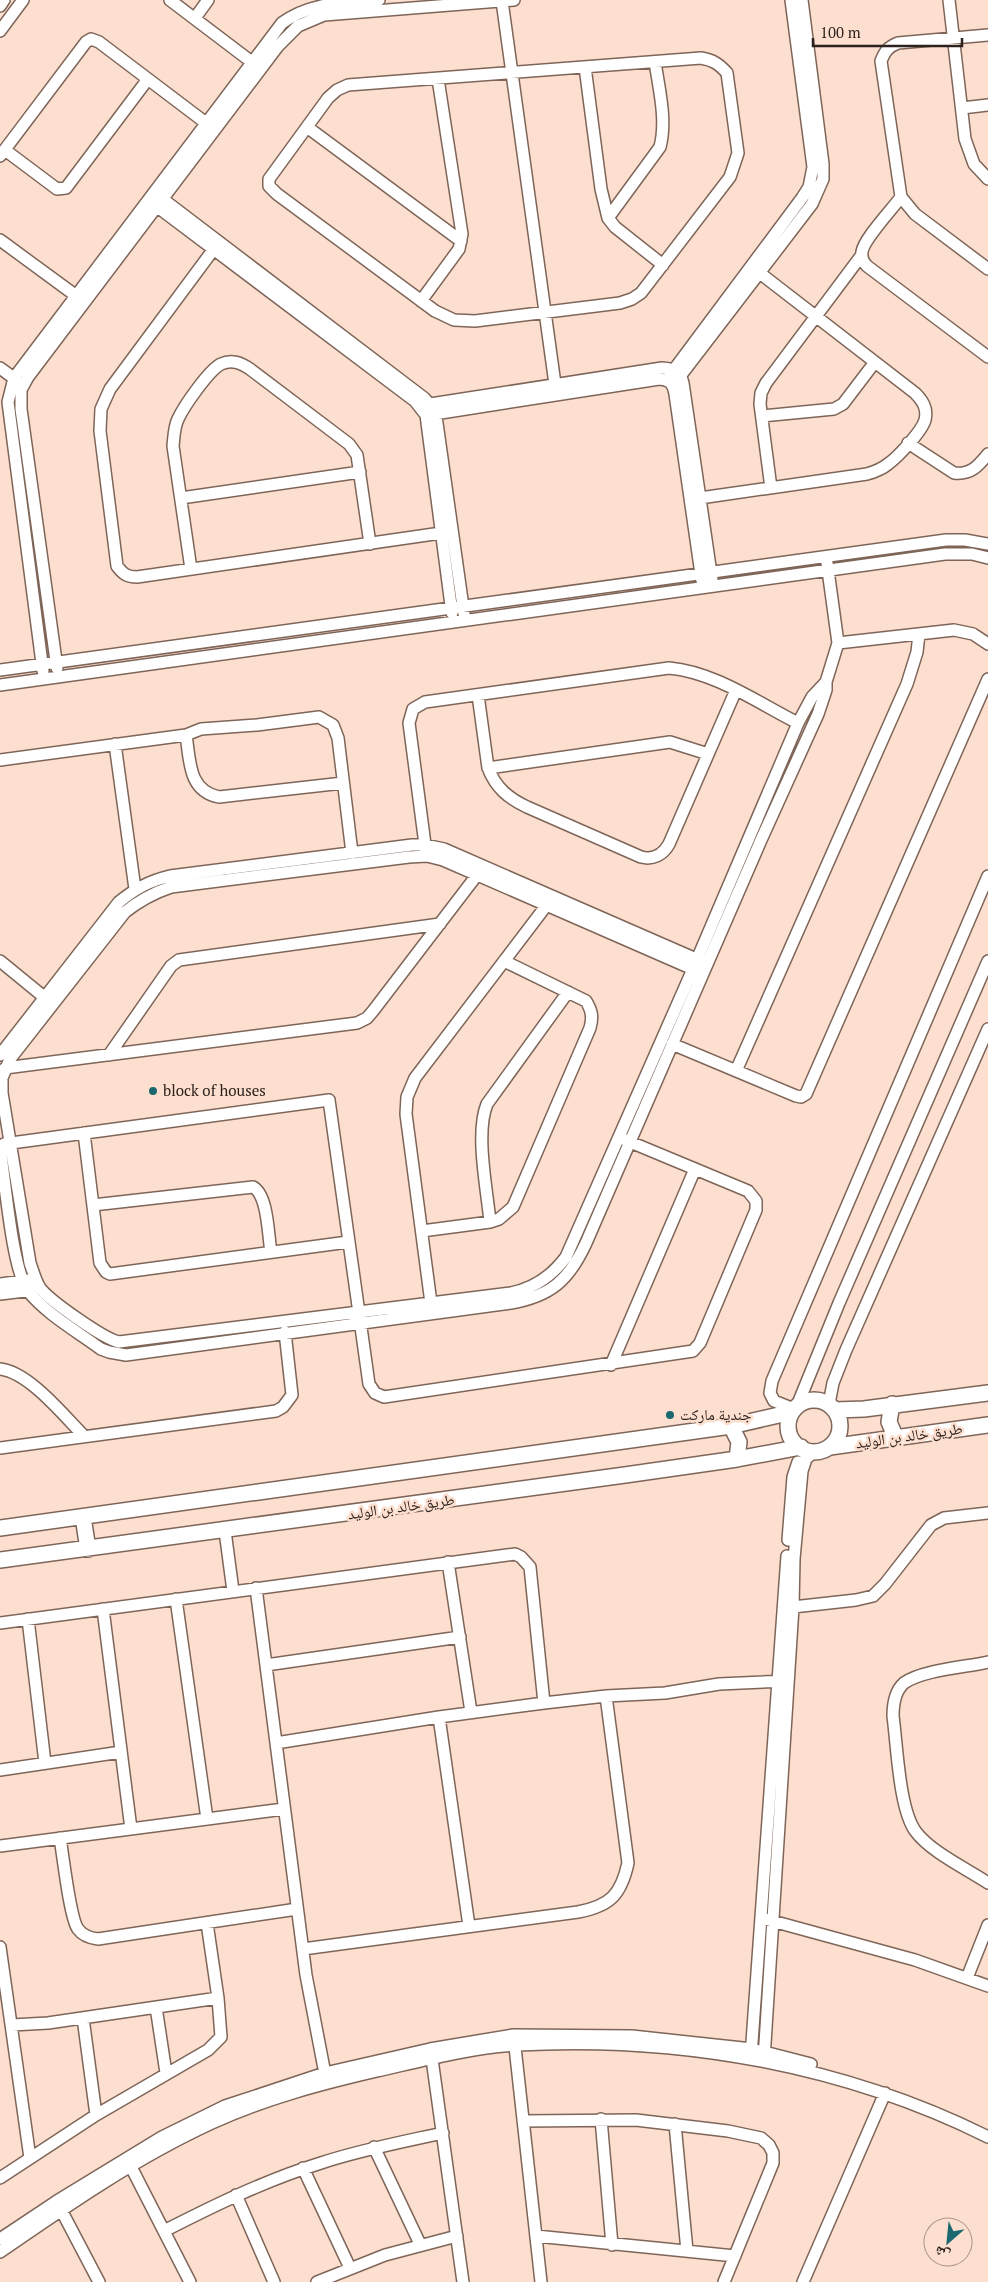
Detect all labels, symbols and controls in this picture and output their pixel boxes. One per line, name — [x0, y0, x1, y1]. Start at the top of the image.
scale bar — [813, 15, 962, 47]
text: 100 m — [820, 22, 861, 42]
place label: block of houses — [163, 1080, 266, 1100]
marker: block of houses — [147, 1085, 159, 1097]
place label: جندية ماركت — [680, 1404, 752, 1424]
marker: جندية ماركت — [664, 1409, 676, 1421]
street label: طريق خالد بن الوليد — [854, 1418, 964, 1453]
street label: طريق خالد بن الوليد — [346, 1489, 456, 1524]
north arrow — [923, 2217, 973, 2267]
text: ش — [931, 2242, 953, 2266]

